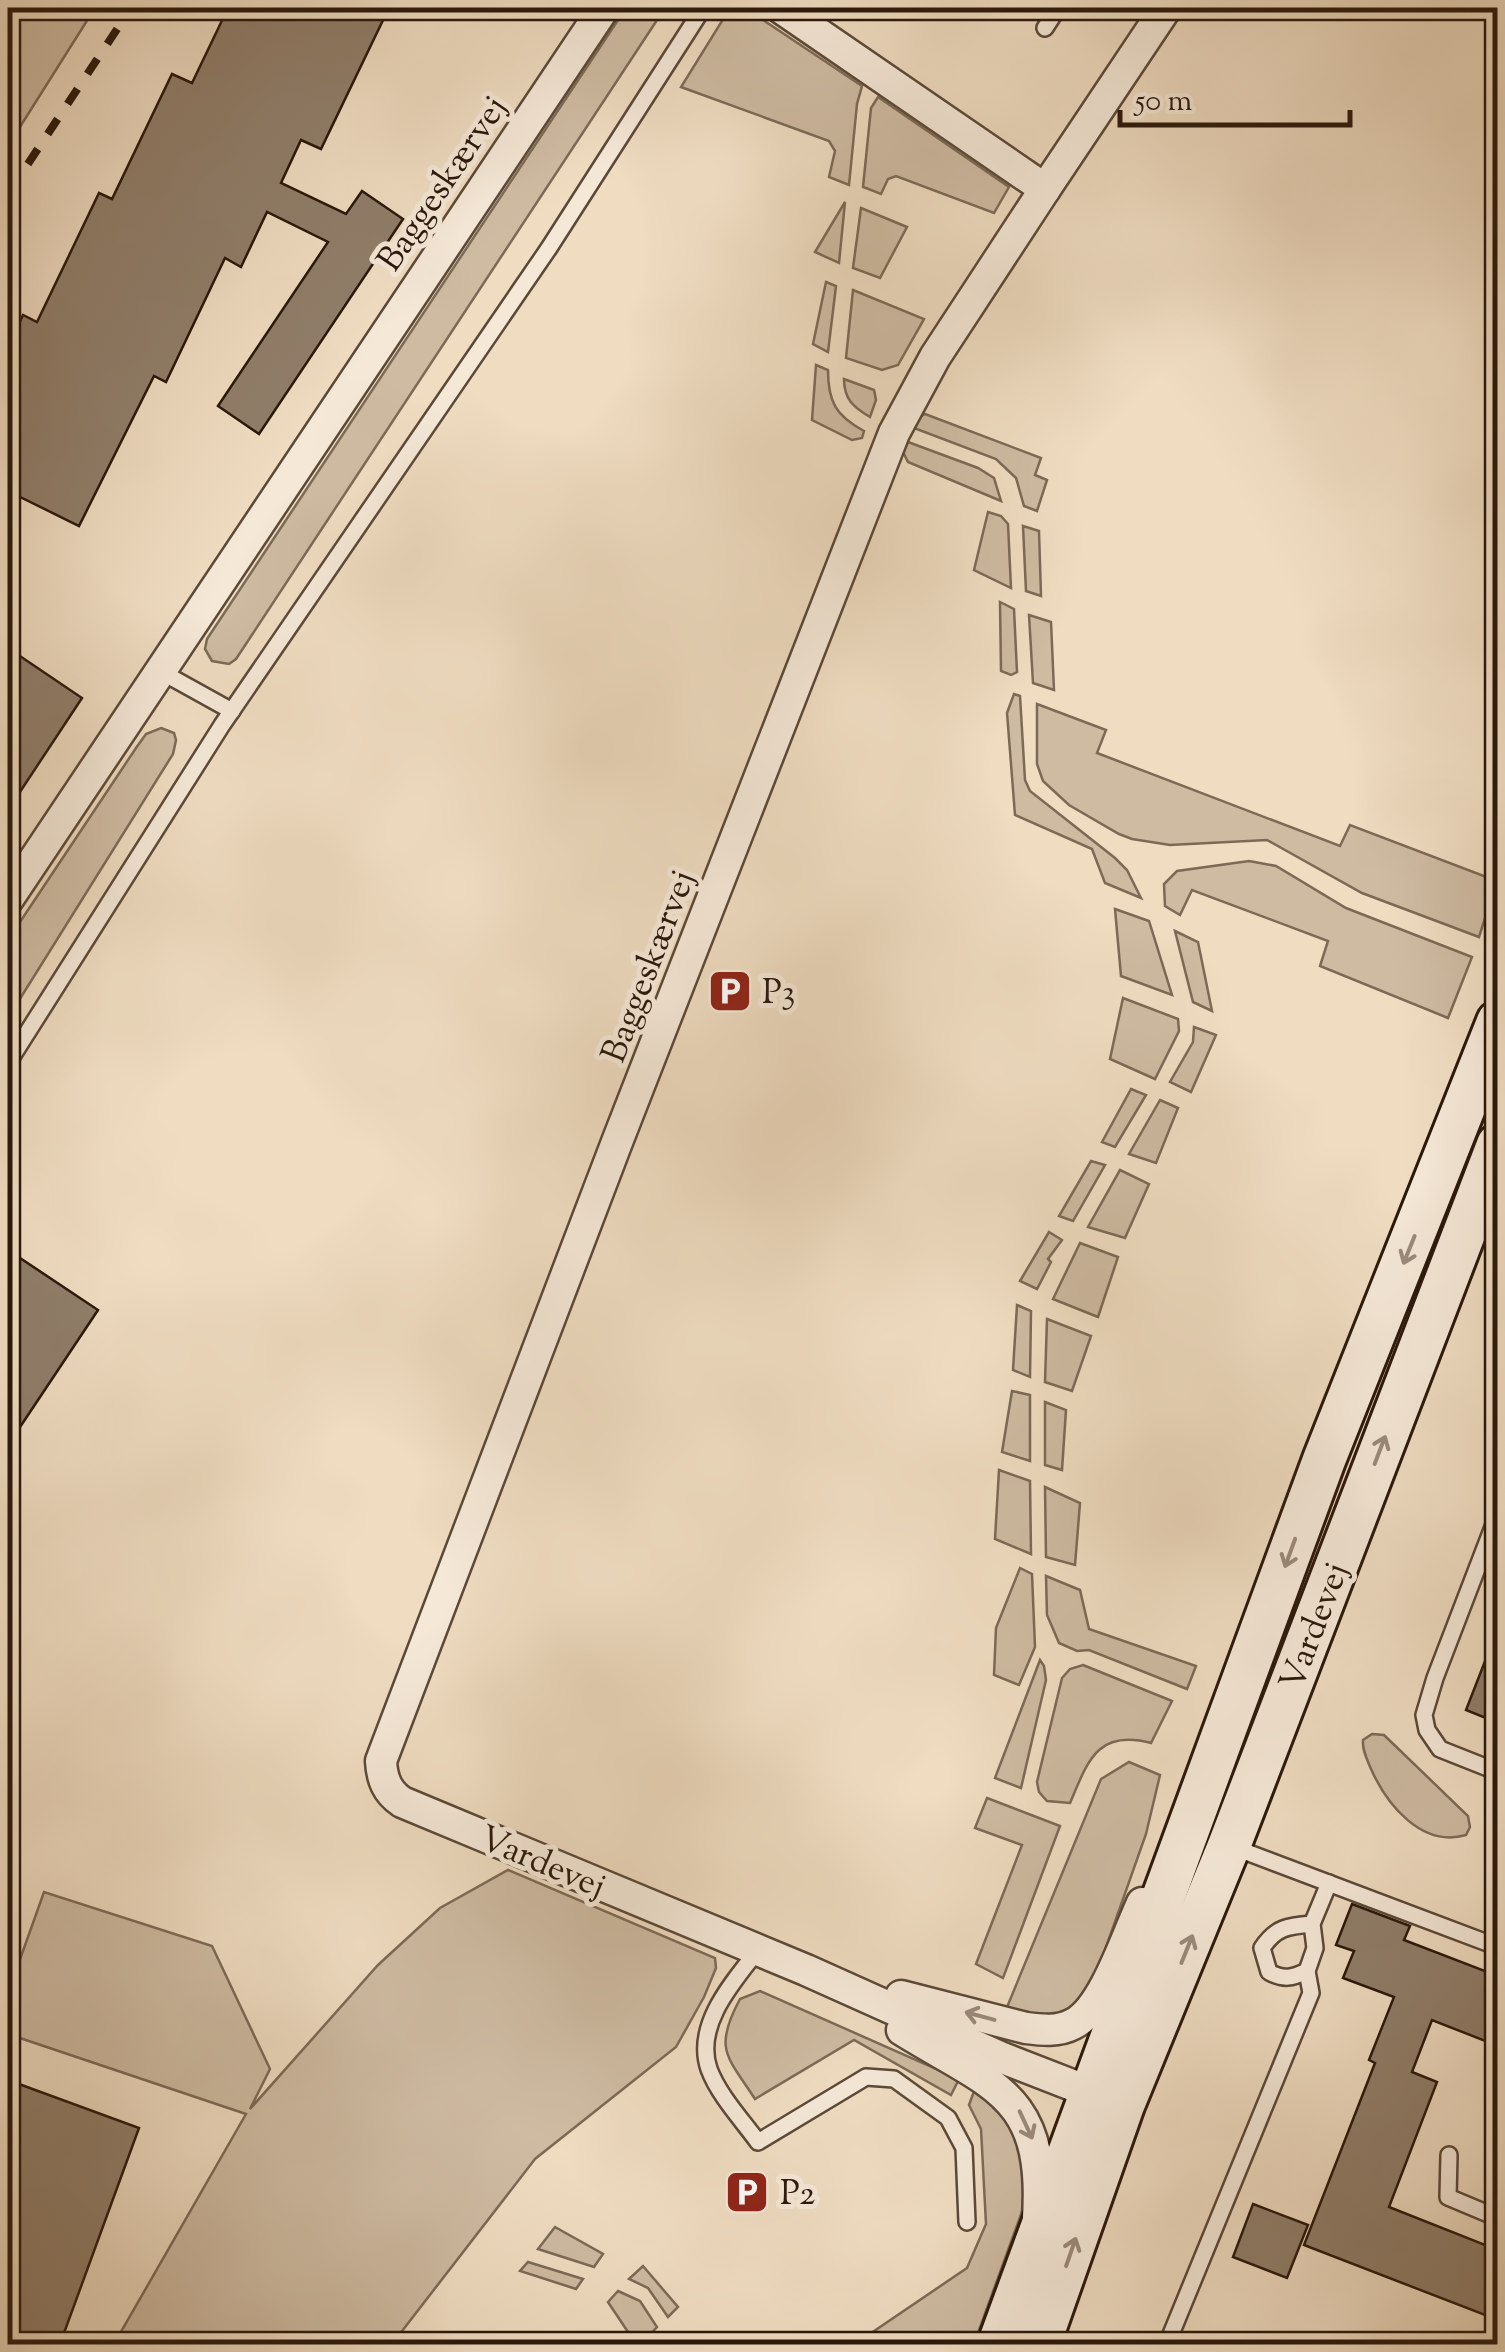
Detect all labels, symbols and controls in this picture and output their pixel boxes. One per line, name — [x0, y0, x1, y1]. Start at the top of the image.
scale bar — [1120, 65, 1350, 127]
text: 50 m — [1133, 81, 1193, 124]
street label: Baggeskærvej — [366, 87, 522, 283]
street label: Baggeskærvej — [590, 864, 710, 1071]
parking icon: P3 — [707, 968, 753, 1014]
place label: P3 — [762, 969, 795, 1020]
one-way arrow — [1399, 1235, 1417, 1265]
one-way arrow — [1372, 1435, 1390, 1466]
one-way arrow — [1280, 1536, 1298, 1567]
street label: Vardevej — [1269, 1556, 1364, 1699]
street label: Vardevej — [470, 1815, 613, 1914]
one-way arrow — [1179, 1934, 1197, 1965]
one-way arrow — [965, 2006, 996, 2025]
one-way arrow — [1017, 2109, 1036, 2139]
parking icon: P2 — [724, 2169, 770, 2215]
place label: P2 — [780, 2170, 815, 2221]
one-way arrow — [1064, 2237, 1082, 2269]

